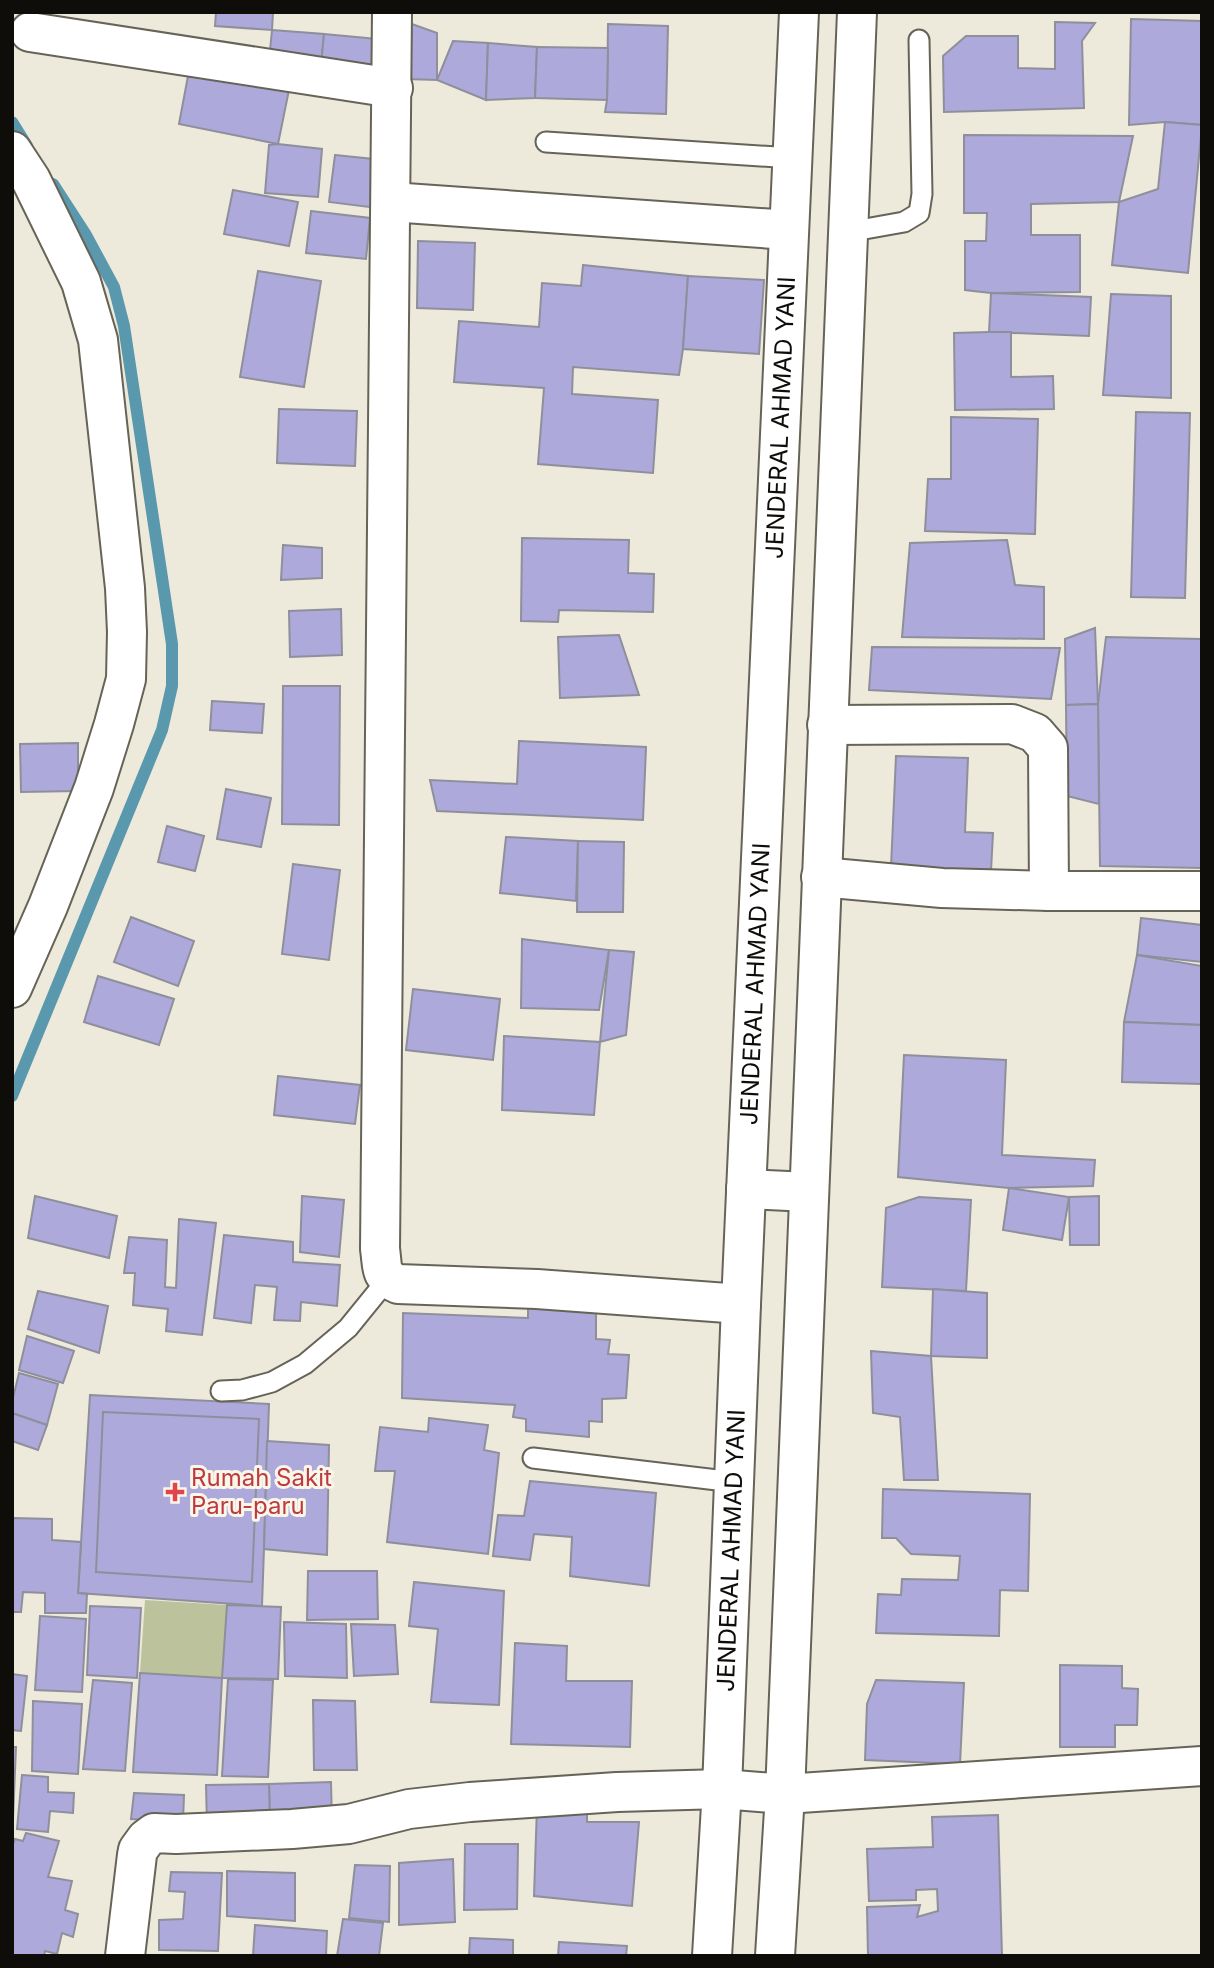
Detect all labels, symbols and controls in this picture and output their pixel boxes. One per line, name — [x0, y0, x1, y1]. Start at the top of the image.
street label: JENDERAL AHMAD YANI — [759, 276, 801, 559]
street label: JENDERAL AHMAD YANI — [734, 842, 776, 1126]
street label: JENDERAL AHMAD YANI — [711, 1409, 751, 1692]
place label: Rumah Sakit Paru-paru — [191, 1463, 332, 1520]
marker: Rumah Sakit Paru-paru — [165, 1482, 185, 1502]

